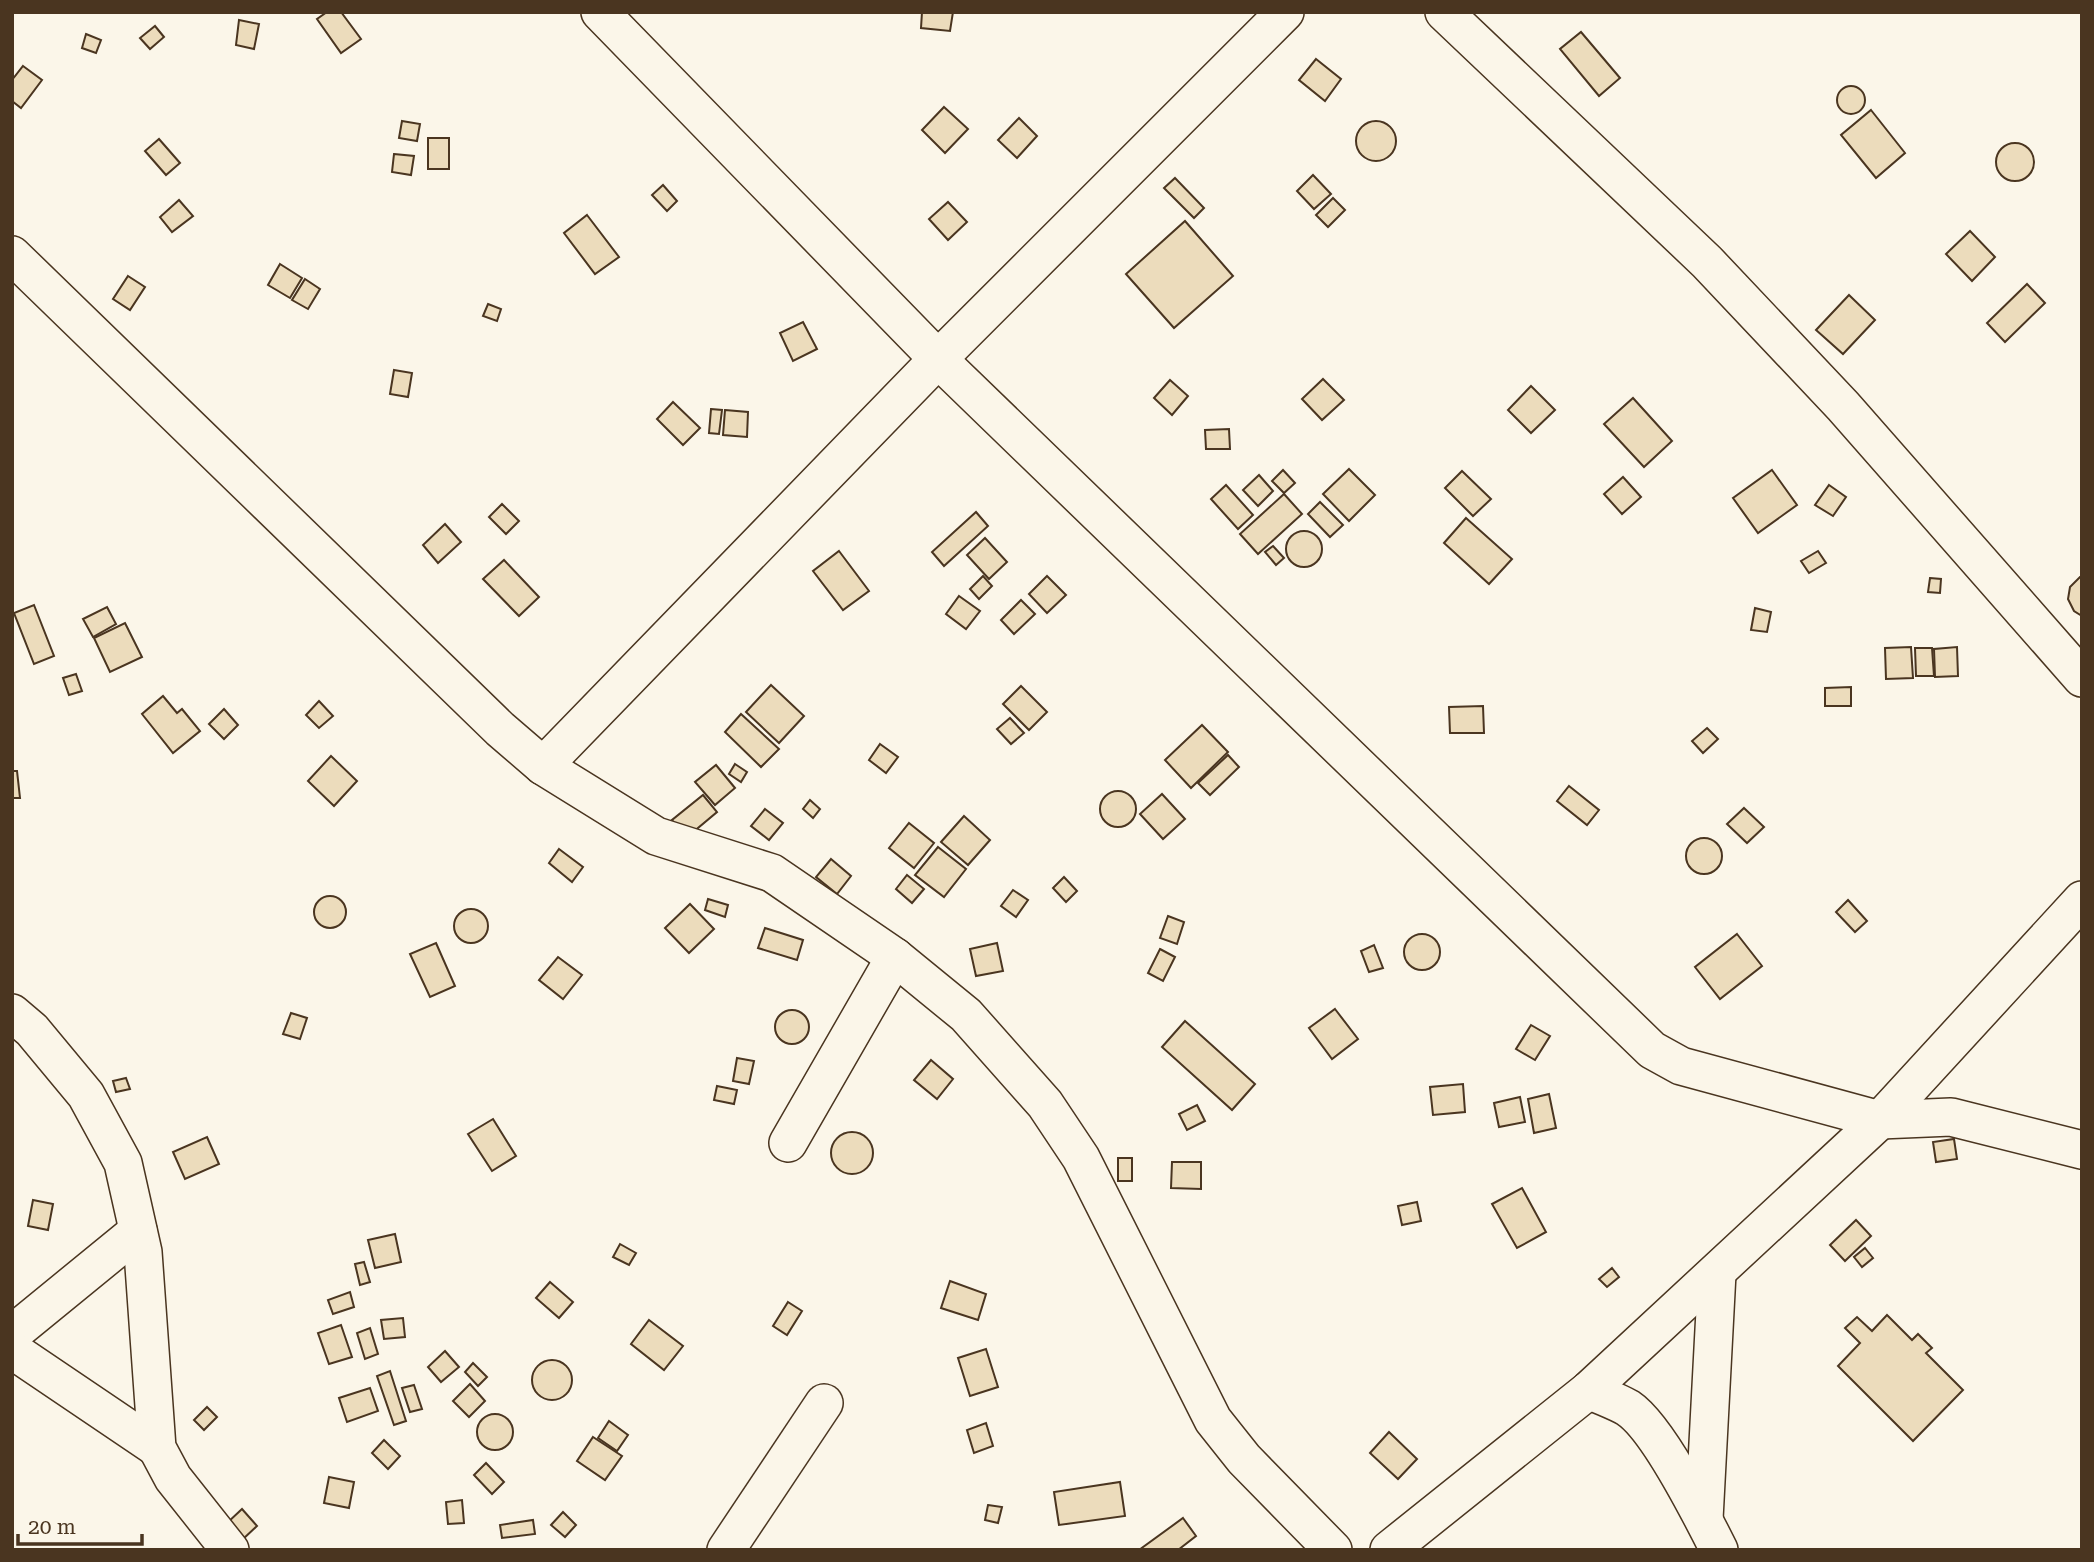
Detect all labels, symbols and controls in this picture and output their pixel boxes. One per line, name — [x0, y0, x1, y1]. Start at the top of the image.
scale bar — [18, 1502, 142, 1546]
text: 20 m — [28, 1515, 76, 1539]

